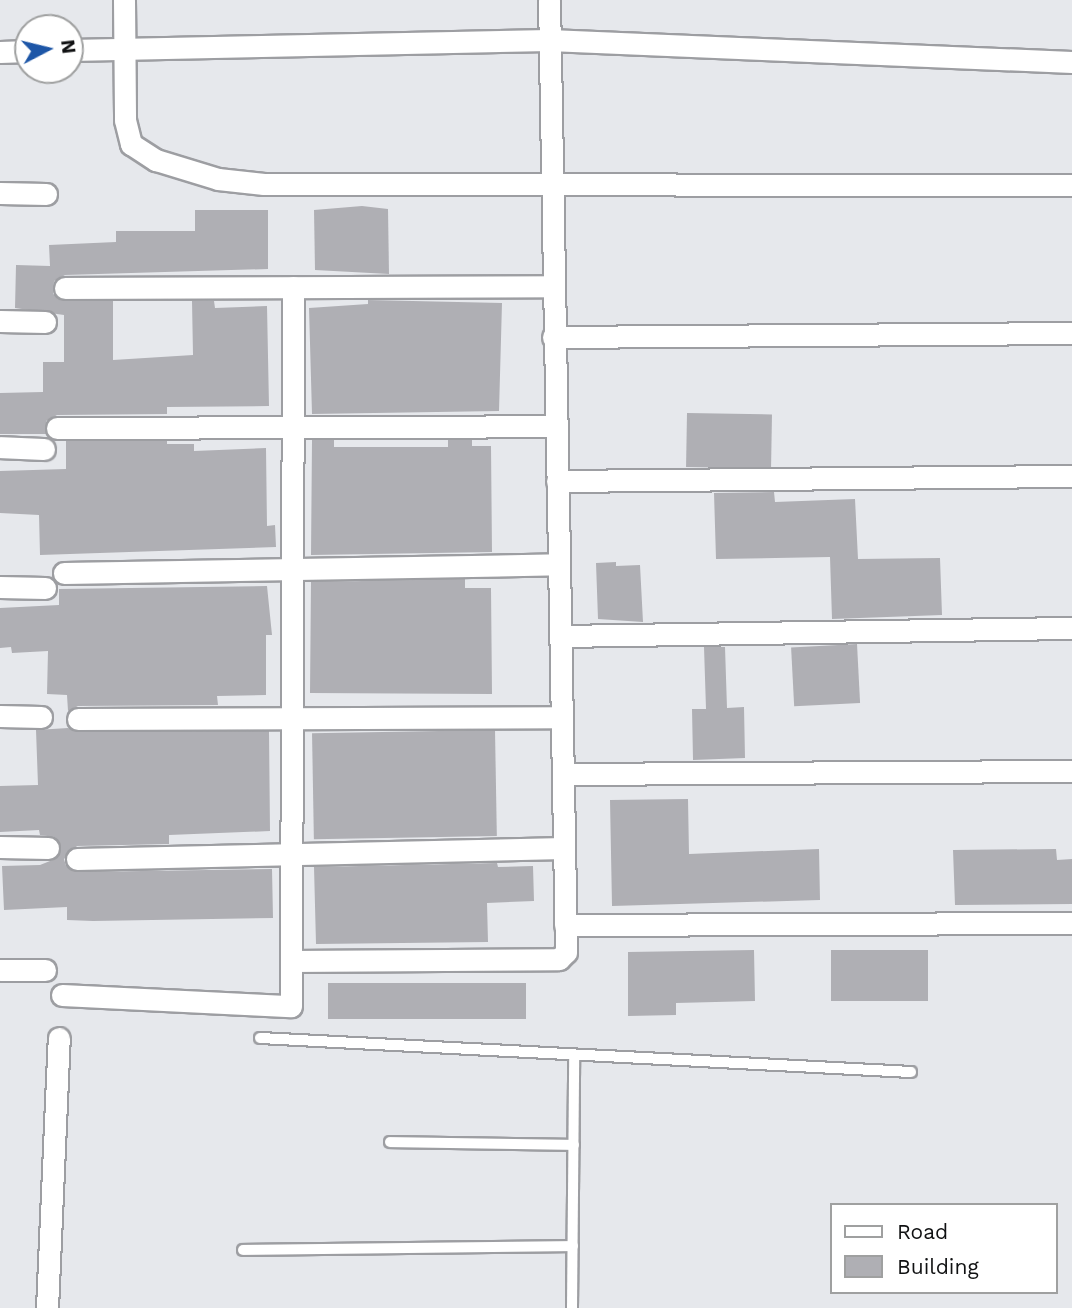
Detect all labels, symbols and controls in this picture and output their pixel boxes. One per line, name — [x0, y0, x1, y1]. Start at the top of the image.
north arrow — [14, 14, 84, 84]
text: N — [56, 38, 81, 55]
legend — [830, 1203, 1058, 1294]
text: Road — [897, 1219, 948, 1244]
text: Building — [897, 1254, 979, 1279]

